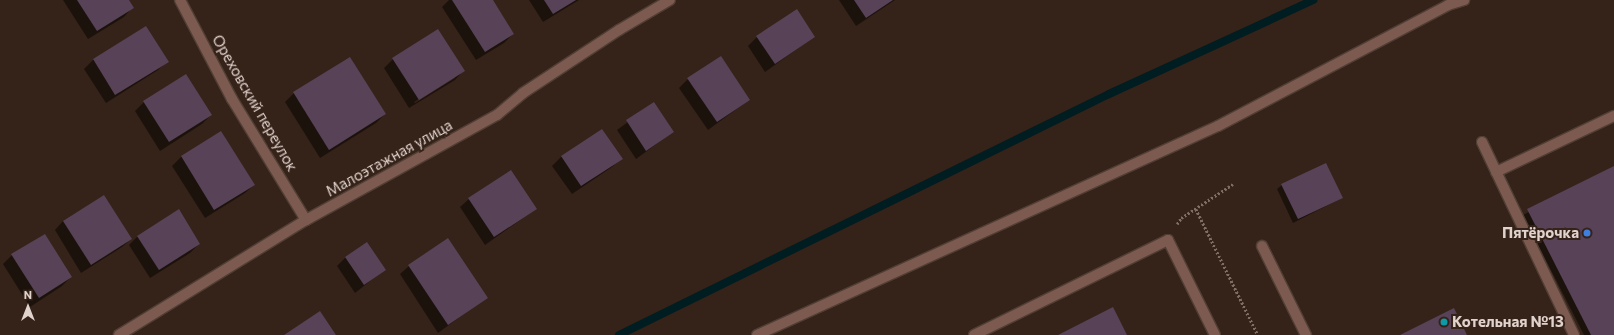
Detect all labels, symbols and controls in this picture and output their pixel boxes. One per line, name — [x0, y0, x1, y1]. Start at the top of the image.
street label: Ореховский переулок — [208, 31, 302, 175]
street label: Малоэтажная улица — [323, 116, 455, 200]
place label: Пятёрочка — [1502, 224, 1579, 242]
marker: Пятёрочка — [1582, 228, 1592, 238]
north arrow — [8, 287, 48, 327]
text: N — [24, 288, 32, 301]
place label: Котельная №13 — [1452, 313, 1564, 331]
marker: Котельная №13 — [1439, 317, 1449, 327]

